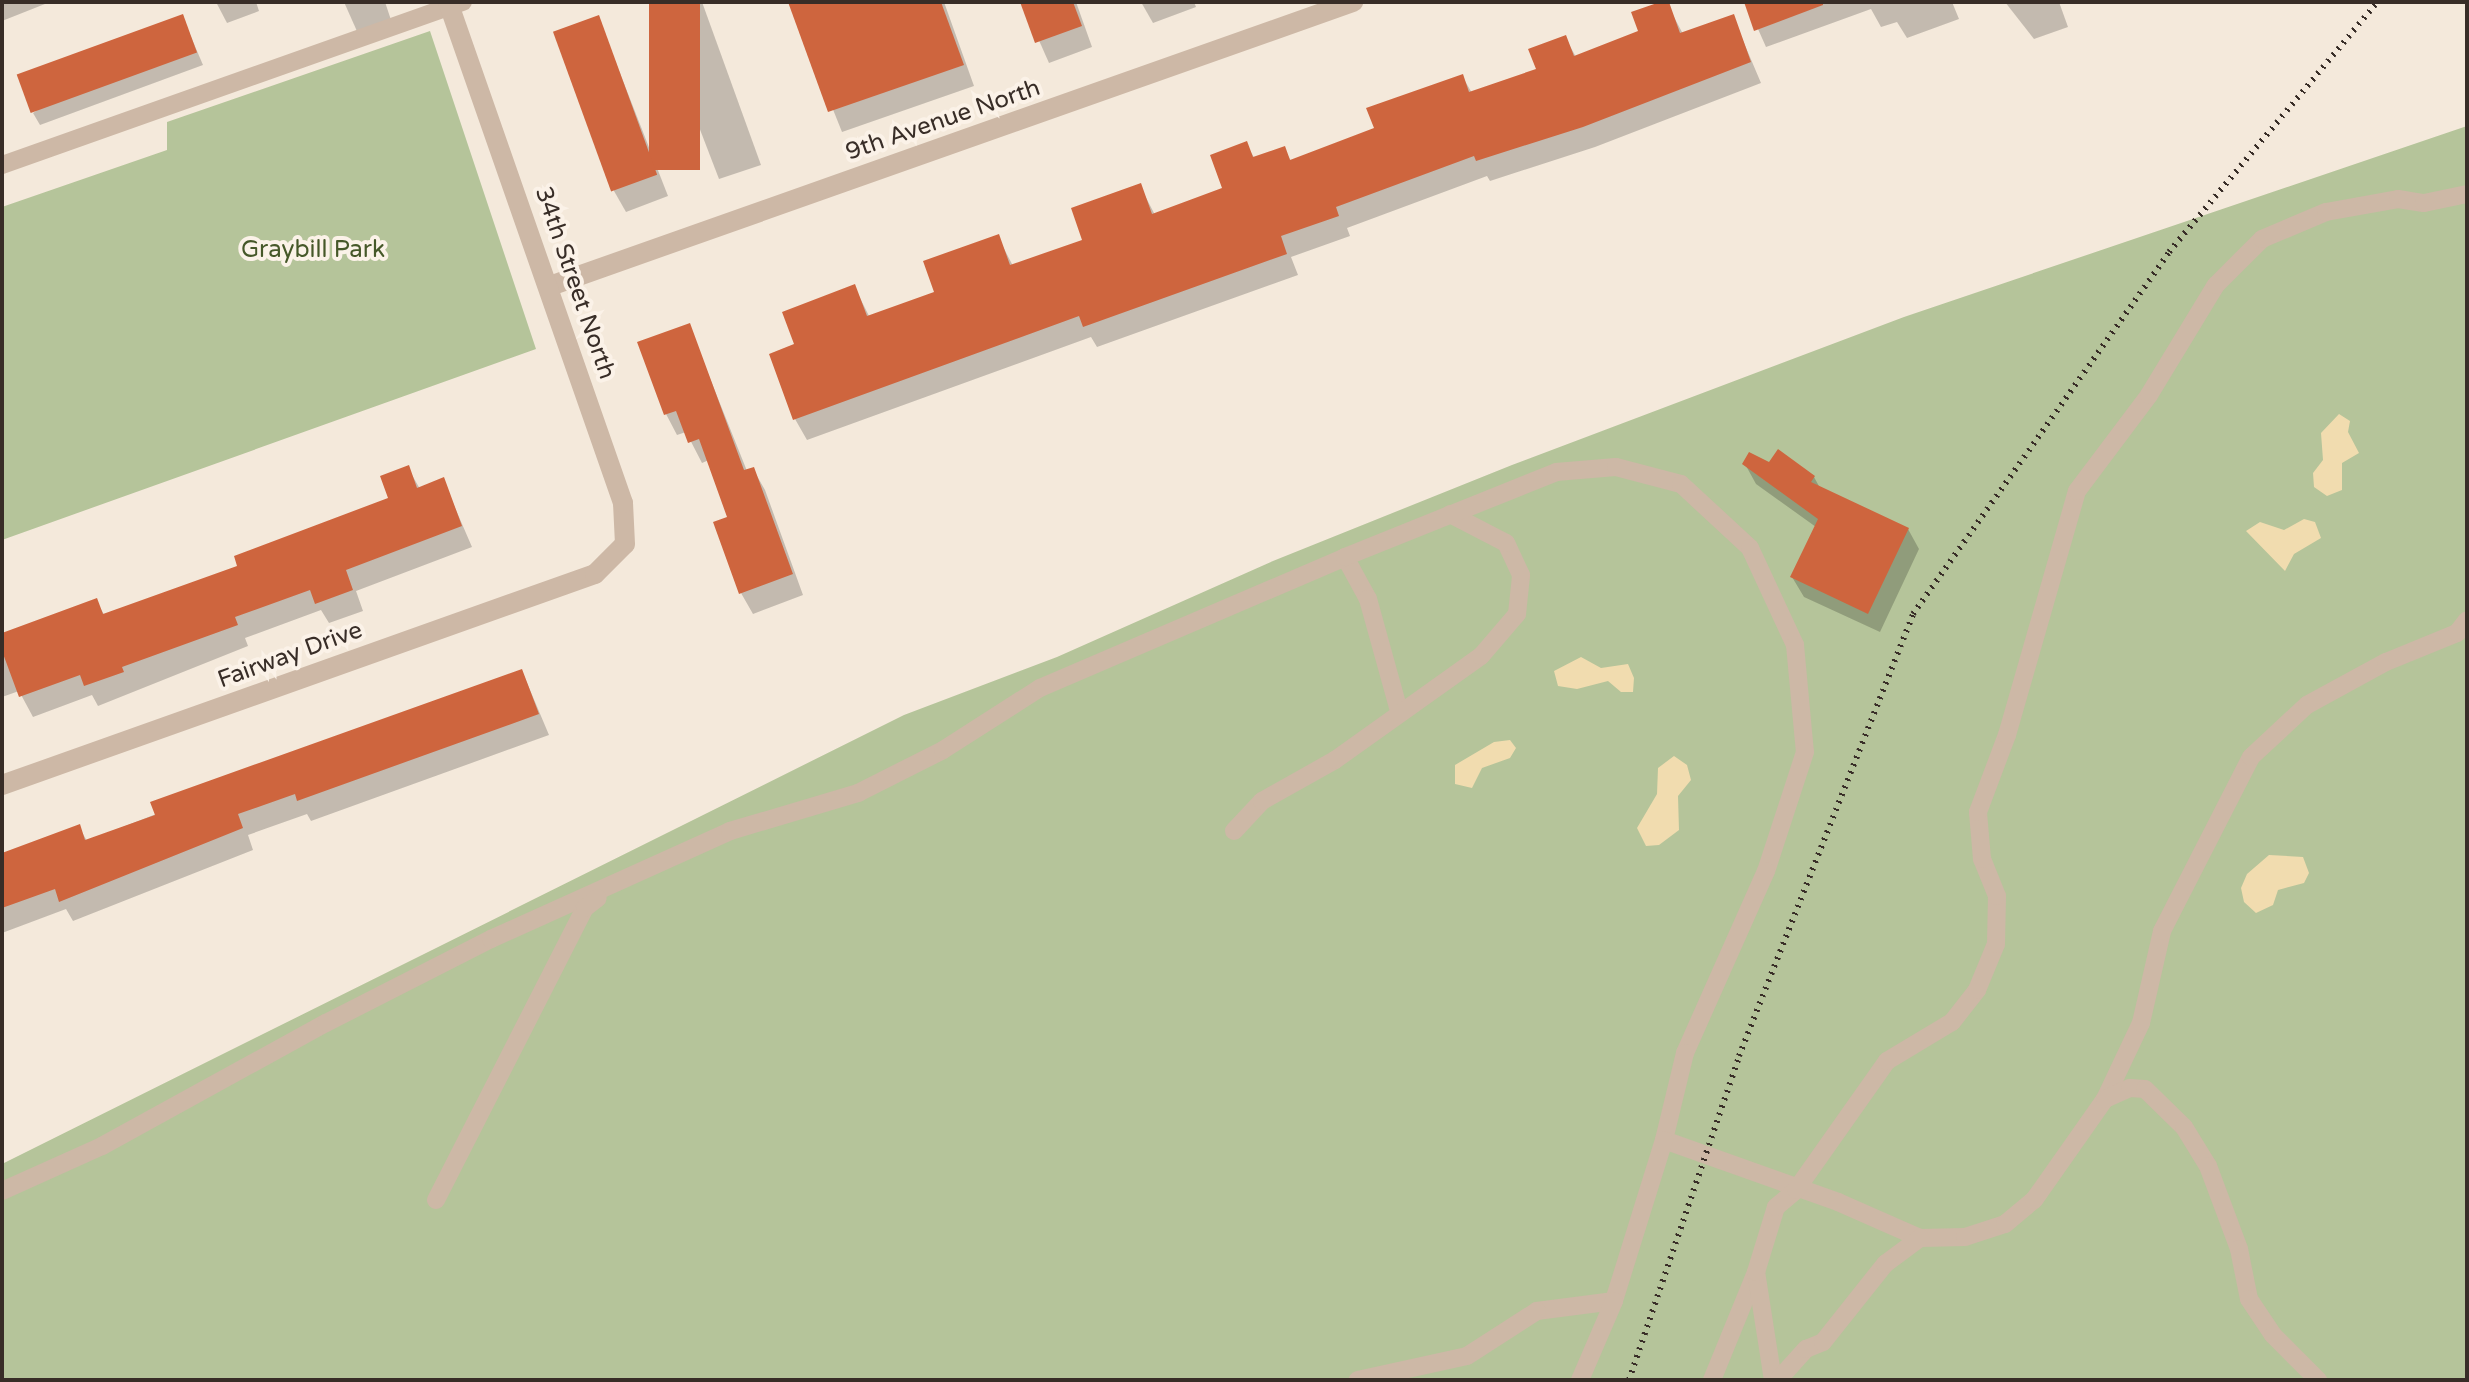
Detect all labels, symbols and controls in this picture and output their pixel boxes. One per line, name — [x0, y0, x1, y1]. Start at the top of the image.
street label: 9th Avenue North — [842, 73, 1044, 167]
street label: 34th Street North — [529, 183, 621, 383]
park label: Graybill Park — [241, 236, 385, 264]
street label: Fairway Drive — [214, 616, 366, 694]

